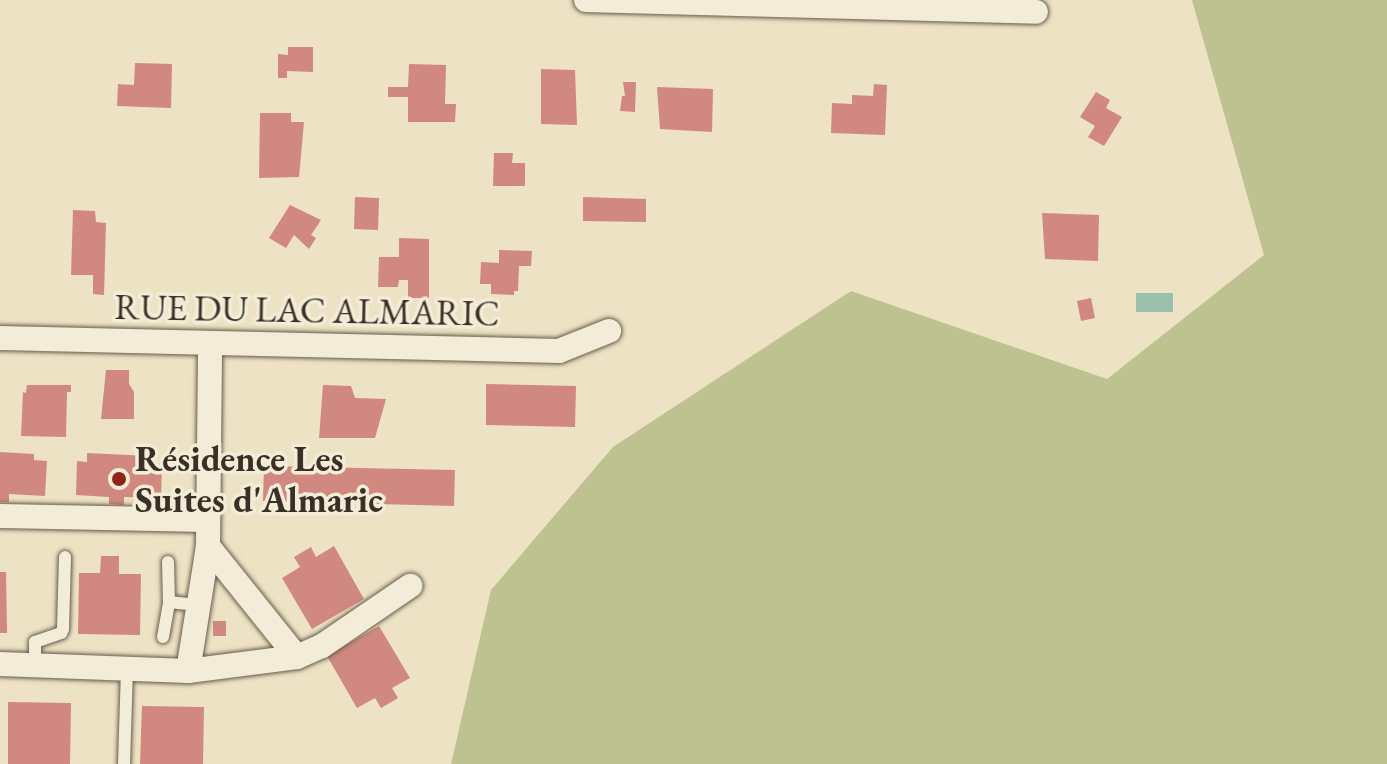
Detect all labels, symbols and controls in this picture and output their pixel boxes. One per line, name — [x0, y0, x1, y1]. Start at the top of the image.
street label: RUE DU LAC ALMARIC — [114, 285, 500, 335]
place label: Résidence Les Suites d'Almaric — [135, 436, 383, 521]
marker: Résidence Les Suites d'Almaric — [110, 470, 128, 488]

